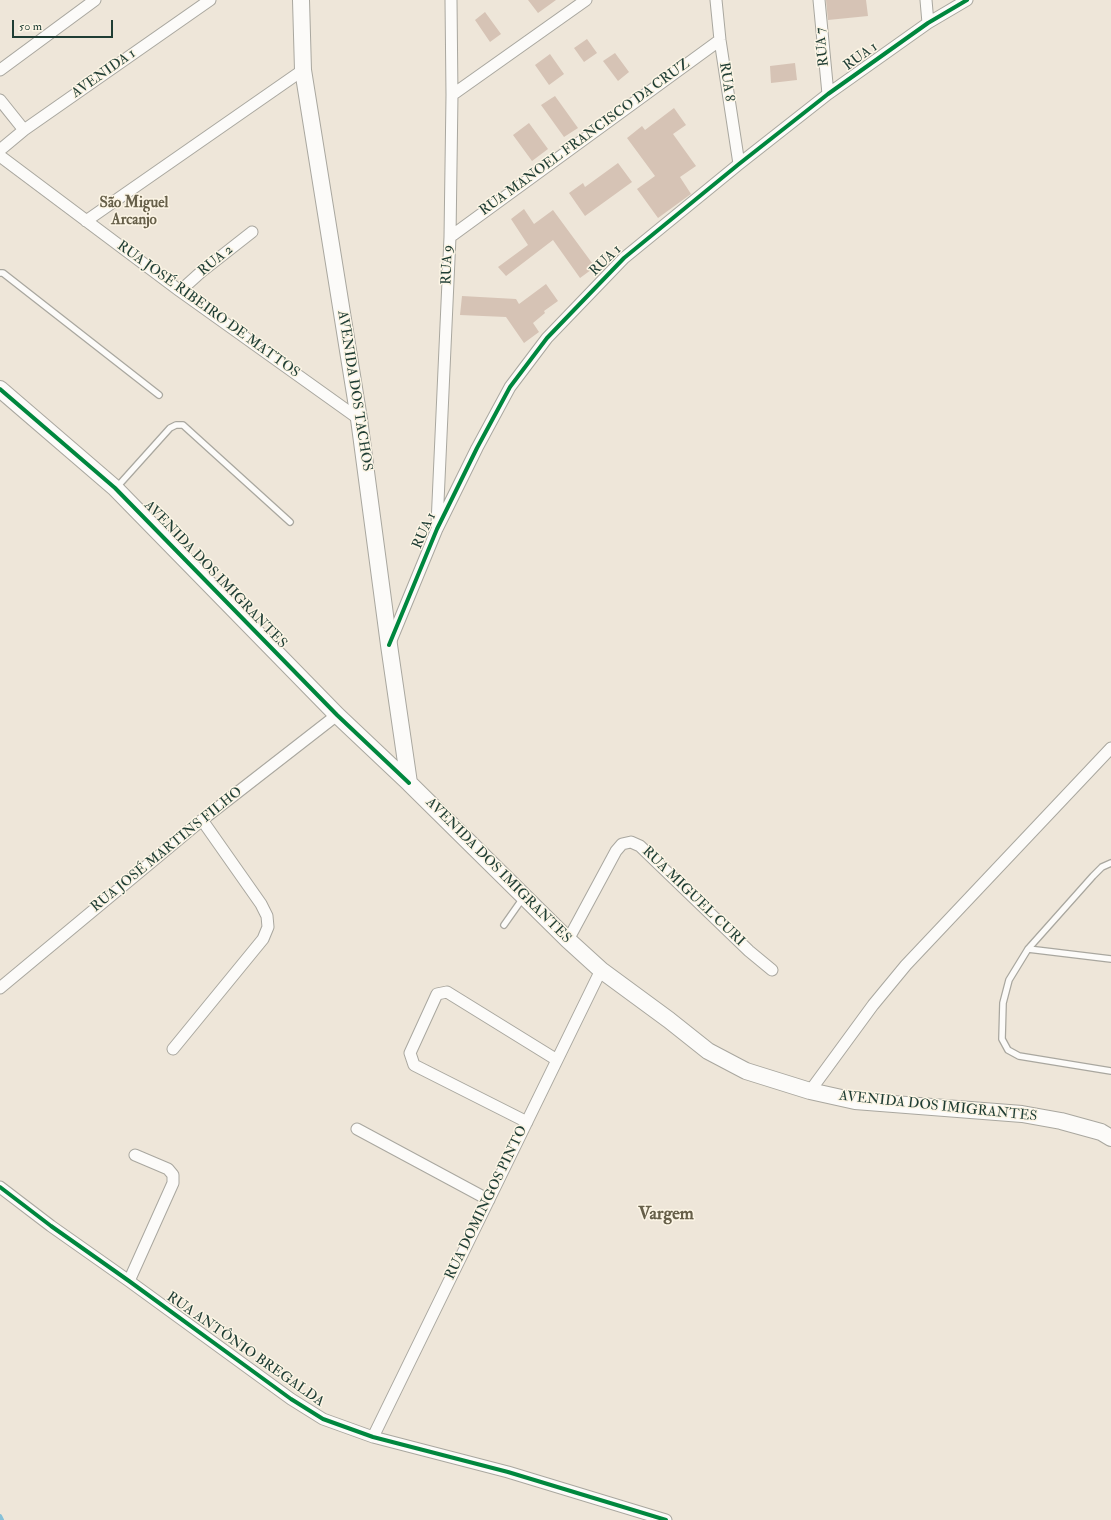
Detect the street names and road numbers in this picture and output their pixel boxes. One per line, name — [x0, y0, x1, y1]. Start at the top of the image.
street label: RUA 7 — [813, 27, 833, 67]
street label: RUA 1 — [841, 39, 881, 75]
street label: AVENIDA 1 — [69, 46, 139, 102]
street label: RUA MANOEL FRANCISCO DA CRUZ — [477, 56, 693, 220]
street label: RUA 8 — [715, 61, 737, 103]
street label: RUA JOSÉ RIBEIRO DE MATTOS — [113, 238, 303, 382]
street label: RUA 2 — [195, 242, 237, 280]
street label: RUA 1 — [587, 242, 625, 280]
street label: RUA 9 — [439, 245, 457, 285]
street label: AVENIDA DOS TACHOS — [333, 310, 375, 472]
street label: AVENIDA DOS IMIGRANTES — [140, 498, 290, 652]
street label: RUA 1 — [410, 510, 440, 552]
street label: RUA JOSÉ MARTINS FILHO — [88, 784, 246, 916]
street label: AVENIDA DOS IMIGRANTES — [422, 795, 574, 947]
street label: RUA MIGUEL CURI — [638, 844, 748, 950]
street label: AVENIDA DOS IMIGRANTES — [838, 1088, 1038, 1126]
street label: RUA DOMINGOS PINTO — [442, 1123, 532, 1283]
street label: RUA ANTÔNIO BREGALDA — [163, 1289, 327, 1411]

